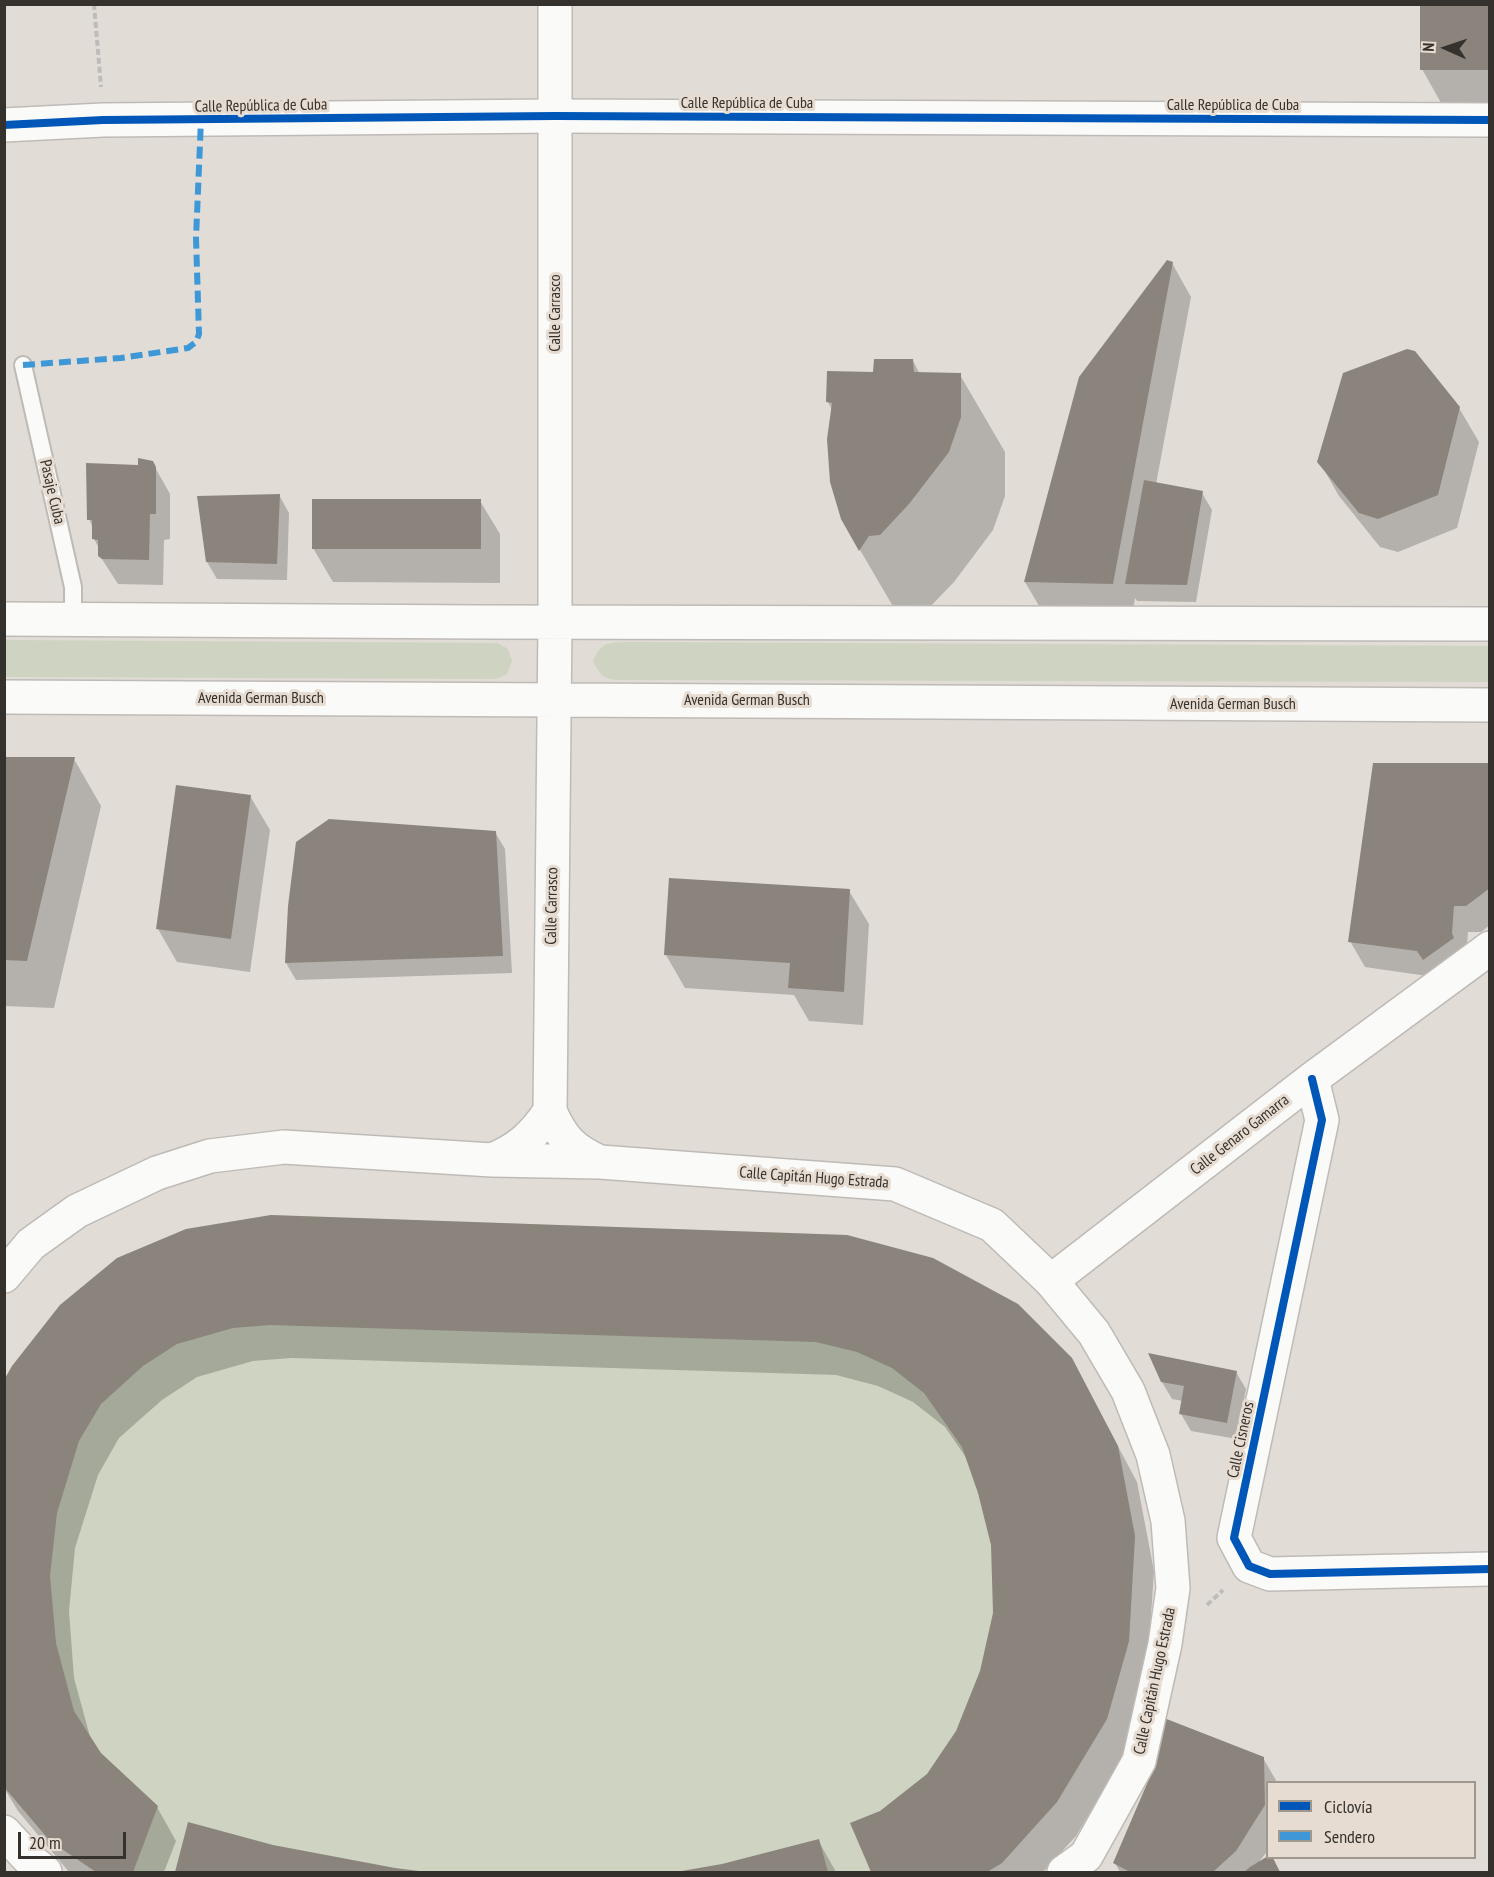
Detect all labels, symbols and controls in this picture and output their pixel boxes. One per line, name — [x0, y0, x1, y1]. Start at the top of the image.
north arrow — [1416, 18, 1476, 78]
text: N — [1418, 42, 1438, 52]
street label: Calle República de Cuba — [681, 93, 813, 113]
street label: Calle República de Cuba — [195, 95, 327, 117]
street label: Calle República de Cuba — [1167, 95, 1299, 115]
street label: Calle Carrasco — [545, 274, 565, 352]
street label: Pasaje Cuba — [35, 458, 69, 526]
street label: Avenida German Busch — [198, 688, 324, 708]
street label: Avenida German Busch — [684, 690, 810, 710]
street label: Avenida German Busch — [1170, 694, 1296, 714]
street label: Calle Carrasco — [542, 867, 562, 945]
street label: Calle Genaro Gamarra — [1187, 1091, 1293, 1179]
street label: Calle Capitán Hugo Estrada — [739, 1163, 889, 1193]
street label: Calle Cisneros — [1224, 1400, 1258, 1480]
street label: Calle Capitán Hugo Estrada — [1130, 1606, 1180, 1756]
legend — [1266, 1781, 1476, 1859]
text: Ciclovía — [1324, 1795, 1372, 1818]
scale bar — [21, 1820, 129, 1858]
text: Sendero — [1324, 1825, 1375, 1848]
text: 20 m — [29, 1831, 61, 1854]

